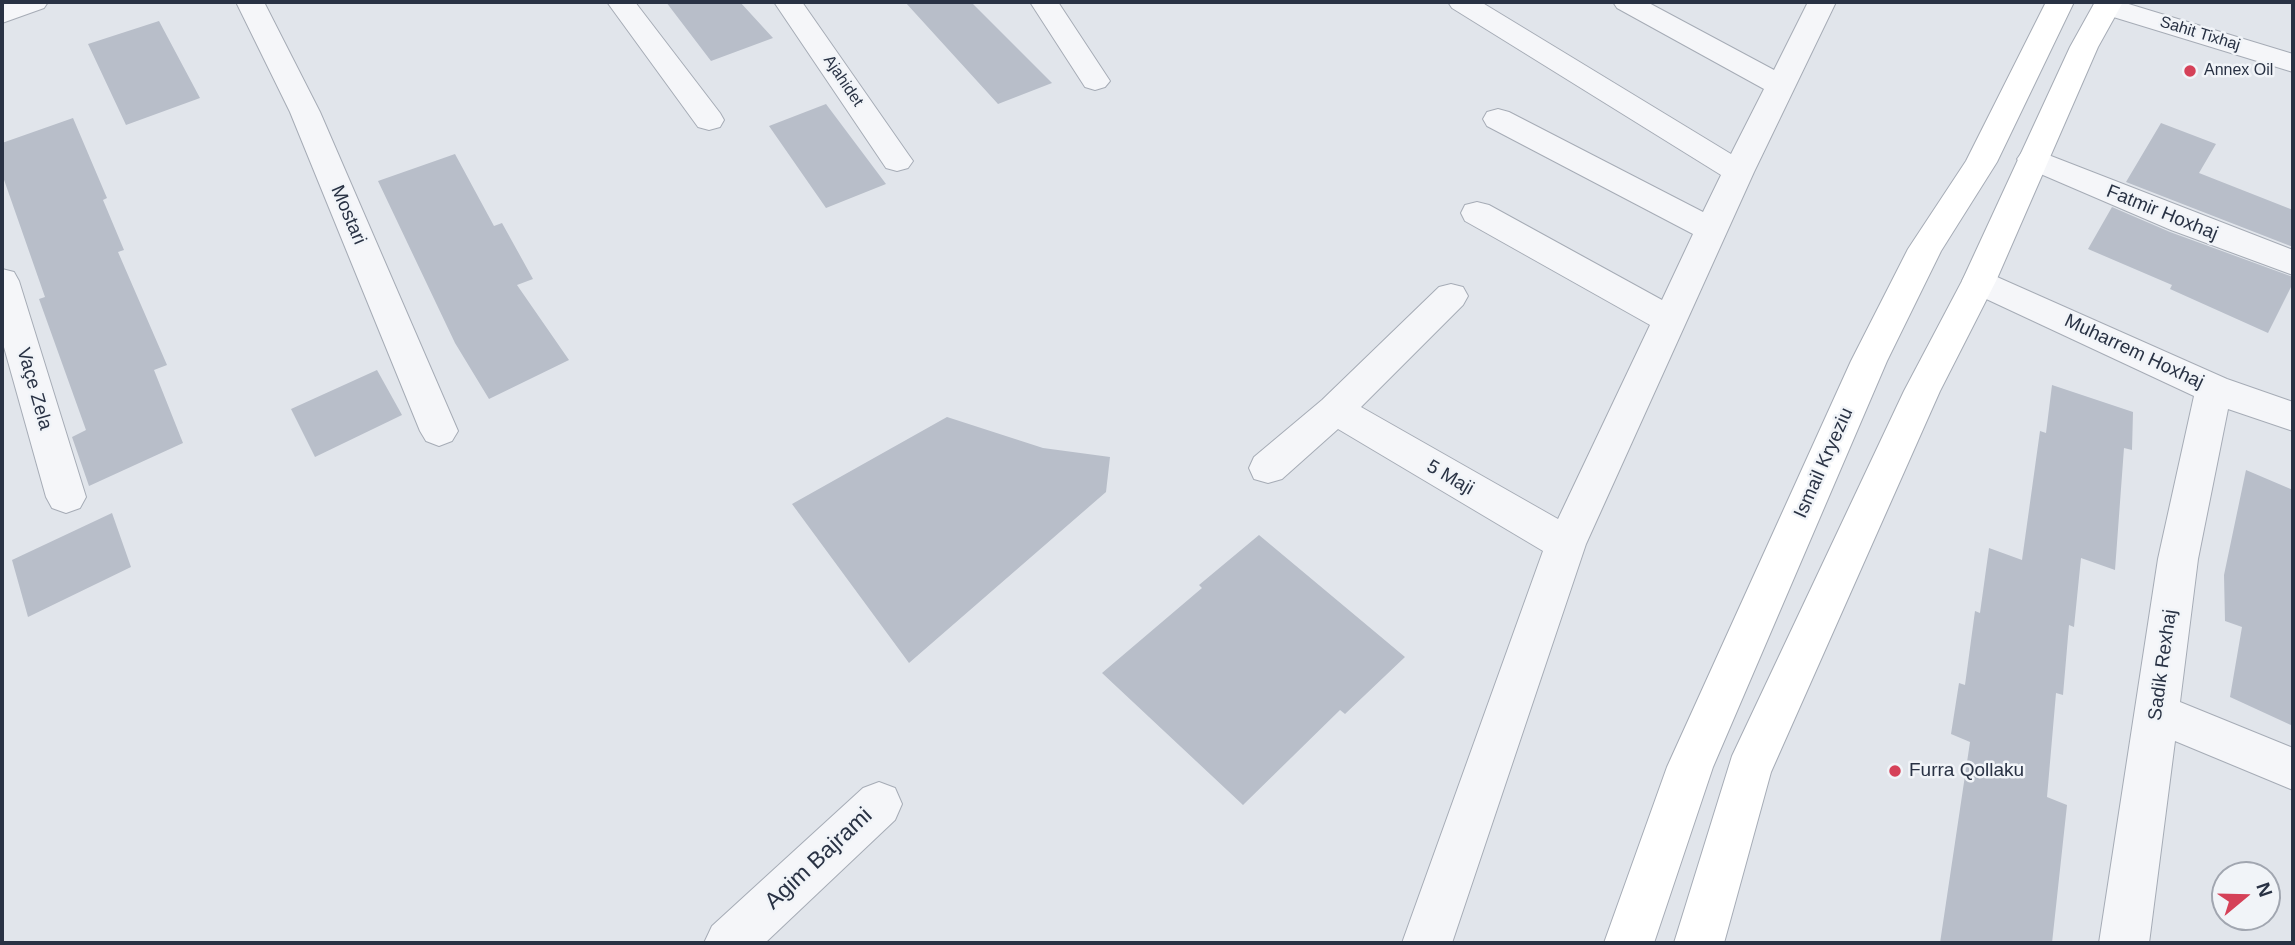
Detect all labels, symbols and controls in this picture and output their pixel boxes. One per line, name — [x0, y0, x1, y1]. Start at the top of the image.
street label: Sahit Tixhaj — [2158, 13, 2242, 55]
street label: Ajahidet — [819, 52, 867, 110]
place label: Annex Oil — [2204, 61, 2273, 81]
marker: Annex Oil — [2182, 63, 2198, 79]
street label: Fatmir Hoxhaj — [2103, 180, 2221, 246]
street label: Mostari — [325, 182, 371, 248]
street label: Muharrem Hoxhaj — [2061, 310, 2207, 394]
street label: Vaçe Zela — [11, 345, 57, 433]
street label: Ismail Kryeziu — [1790, 404, 1858, 522]
street label: 5 Maji — [1422, 455, 1478, 501]
street label: Sadik Rexhaj — [2144, 608, 2182, 722]
place label: Furra Qollaku — [1909, 760, 2024, 782]
marker: Furra Qollaku — [1887, 763, 1903, 779]
street label: Agim Bajrami — [760, 802, 878, 916]
north arrow — [2211, 861, 2281, 931]
text: N — [2252, 880, 2277, 900]

